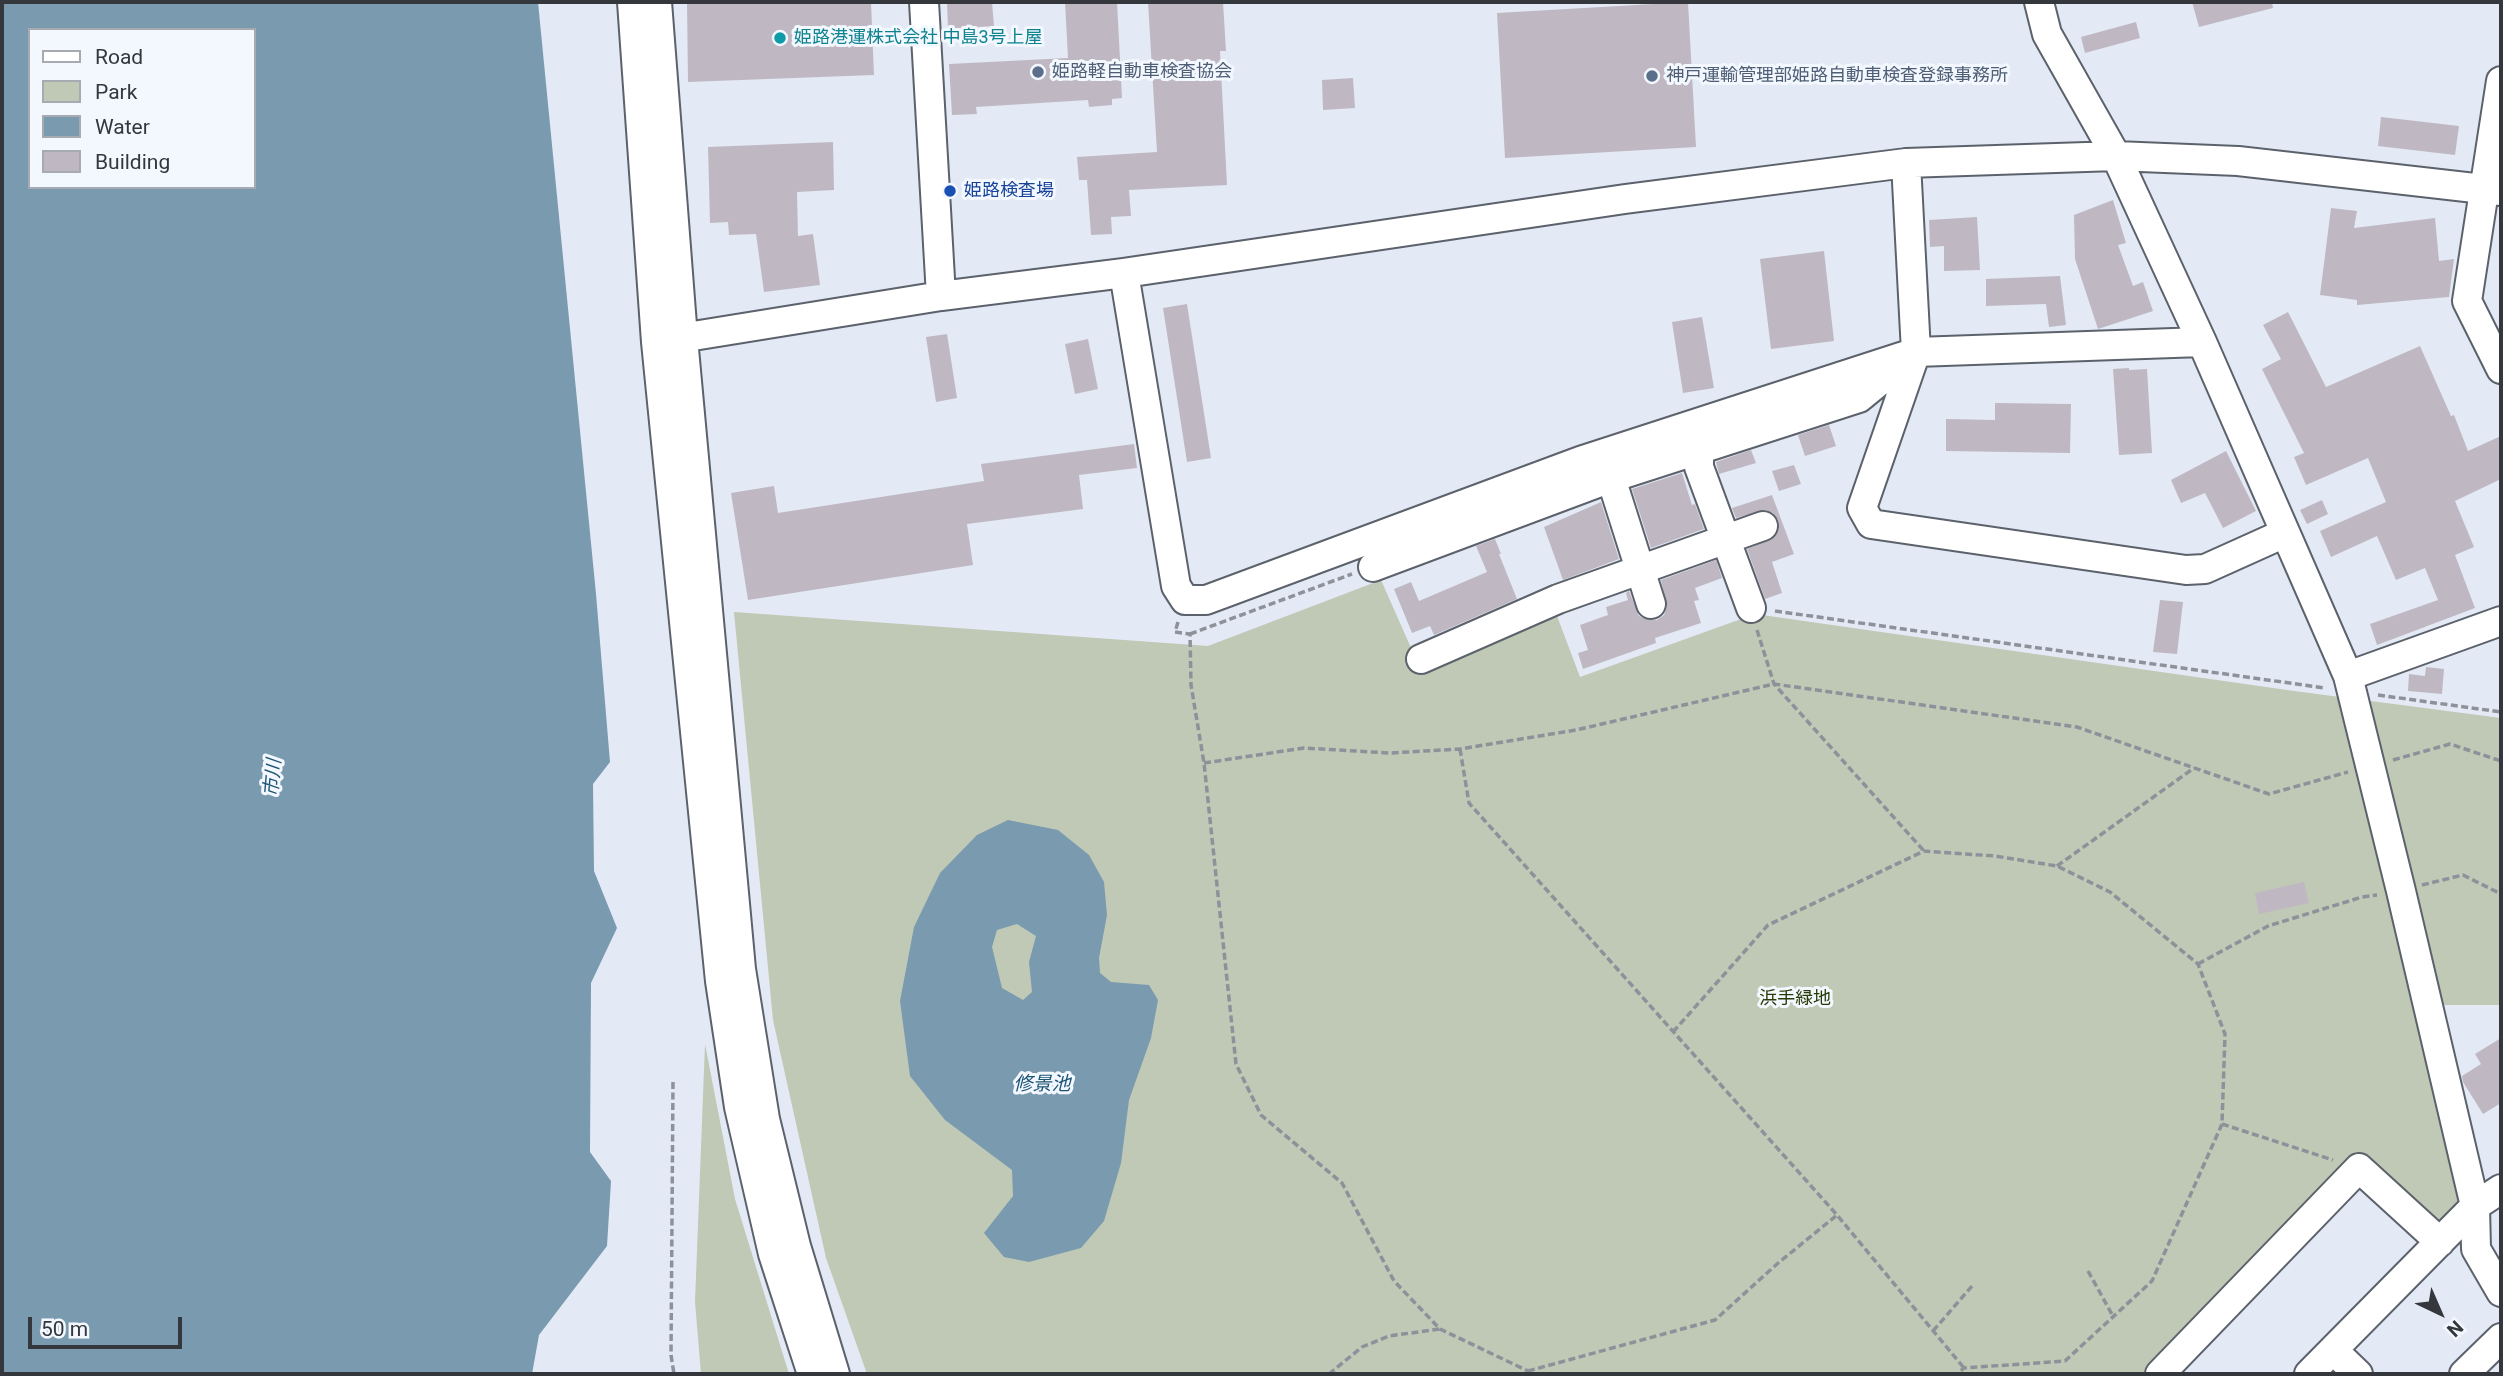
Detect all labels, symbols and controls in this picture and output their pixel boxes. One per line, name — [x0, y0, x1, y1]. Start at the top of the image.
place label: 姫路港運株式会社 中島3号上屋 — [794, 27, 1043, 49]
legend — [28, 28, 256, 189]
marker: 姫路港運株式会社 中島3号上屋 — [772, 30, 788, 46]
text: Road — [95, 45, 143, 69]
place label: 姫路軽自動車検査協会 — [1052, 61, 1232, 83]
marker: 姫路軽自動車検査協会 — [1030, 64, 1046, 80]
place label: 神戸運輸管理部姫路自動車検査登録事務所 — [1666, 65, 2008, 87]
marker: 神戸運輸管理部姫路自動車検査登録事務所 — [1644, 68, 1660, 84]
text: Park — [95, 80, 137, 104]
text: Water — [95, 115, 150, 139]
text: Building — [95, 150, 170, 174]
place label: 姫路検査場 — [964, 180, 1054, 202]
marker: 姫路検査場 — [942, 183, 958, 199]
water label: 市川 — [261, 758, 287, 798]
park label: 浜手緑地 — [1759, 988, 1831, 1010]
water label: 修景池 — [1014, 1074, 1070, 1096]
north arrow — [2405, 1278, 2475, 1348]
scale bar — [32, 1302, 186, 1346]
text: N — [2442, 1316, 2468, 1341]
text: 50 m — [41, 1317, 88, 1341]

